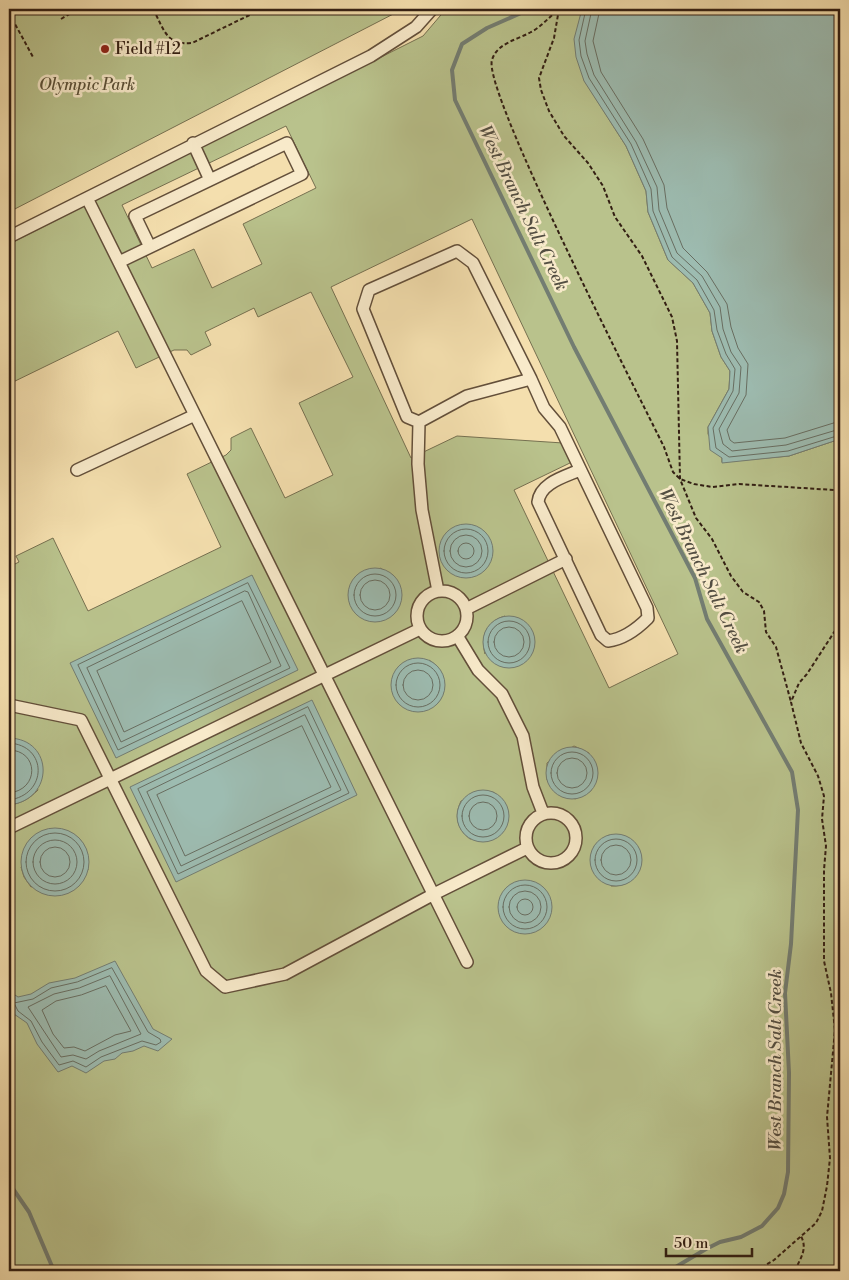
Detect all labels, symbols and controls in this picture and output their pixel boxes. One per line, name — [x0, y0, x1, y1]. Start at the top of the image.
place label: Field #12 — [115, 39, 181, 59]
marker: Field #12 — [99, 43, 111, 55]
park label: Olympic Park — [39, 75, 135, 95]
water label: West Branch Salt Creek — [473, 121, 573, 295]
water label: West Branch Salt Creek — [653, 484, 753, 658]
water label: West Branch Salt Creek — [764, 969, 787, 1151]
scale bar — [666, 1225, 753, 1257]
text: 50 m — [674, 1234, 708, 1253]

